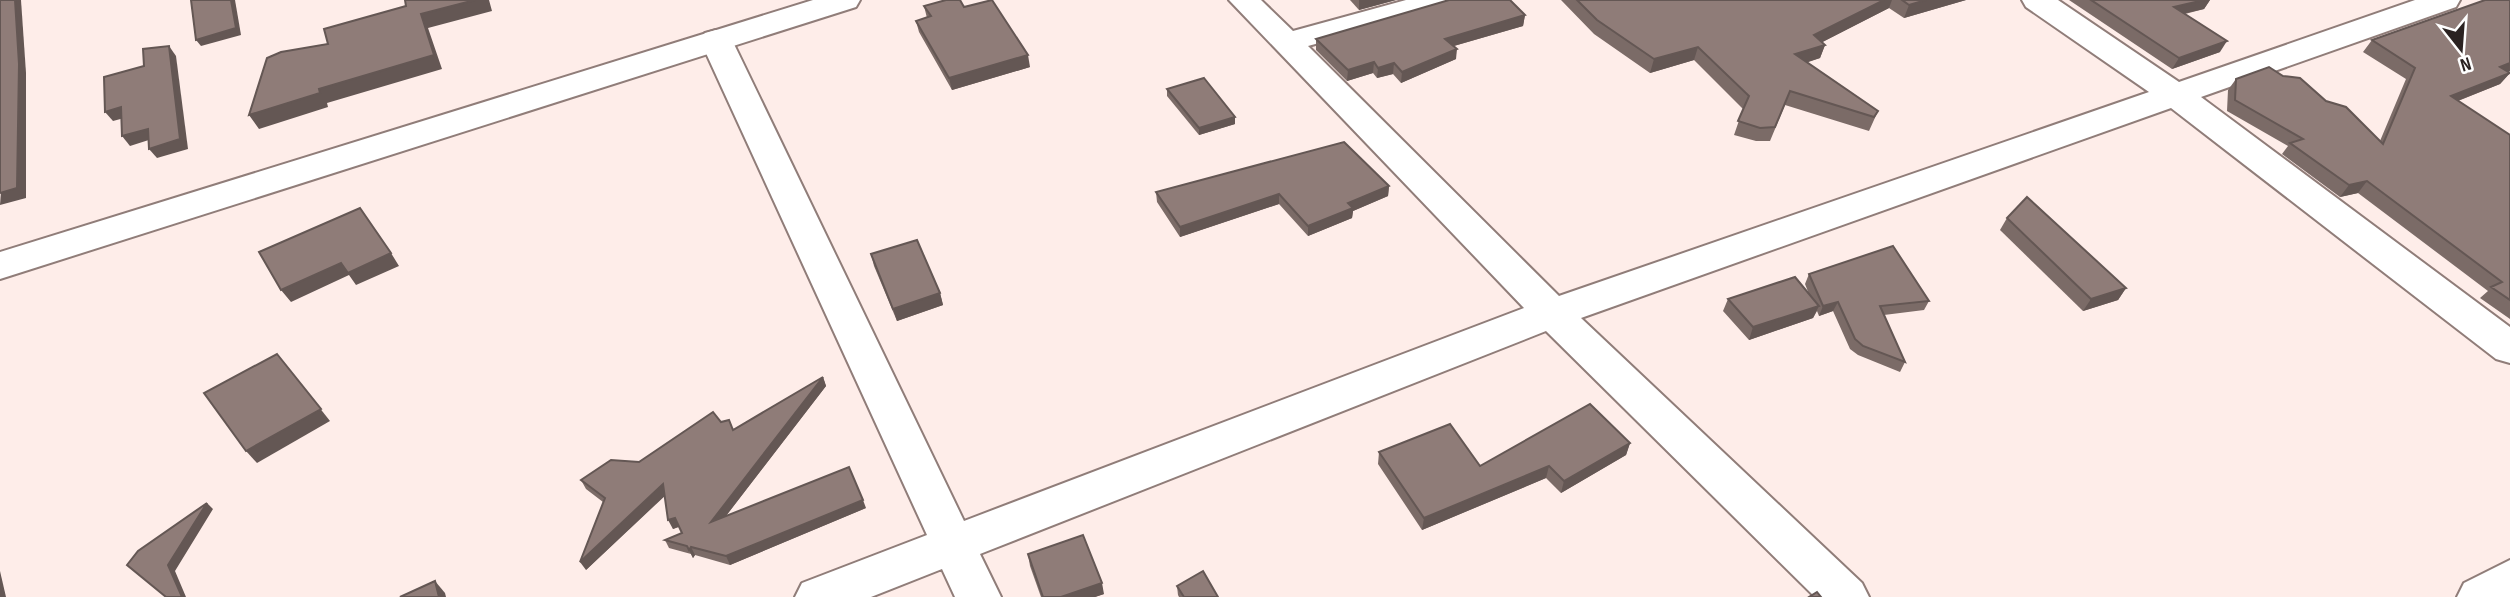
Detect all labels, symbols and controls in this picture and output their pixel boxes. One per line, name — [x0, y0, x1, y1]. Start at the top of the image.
north arrow — [2426, 14, 2496, 84]
text: N — [2457, 51, 2474, 76]

